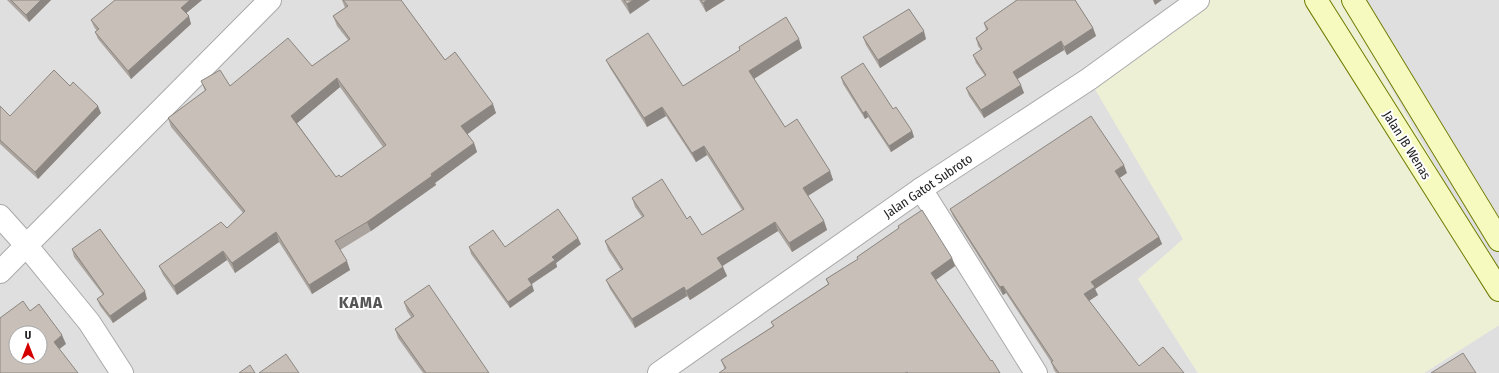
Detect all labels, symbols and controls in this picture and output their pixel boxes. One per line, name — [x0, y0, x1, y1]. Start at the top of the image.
street label: Jalan JB Wenas — [1380, 108, 1434, 182]
street label: Jalan Gatot Subroto — [881, 151, 975, 221]
district label: KAMA — [339, 292, 383, 313]
north arrow — [8, 325, 48, 365]
text: U — [25, 329, 31, 342]

